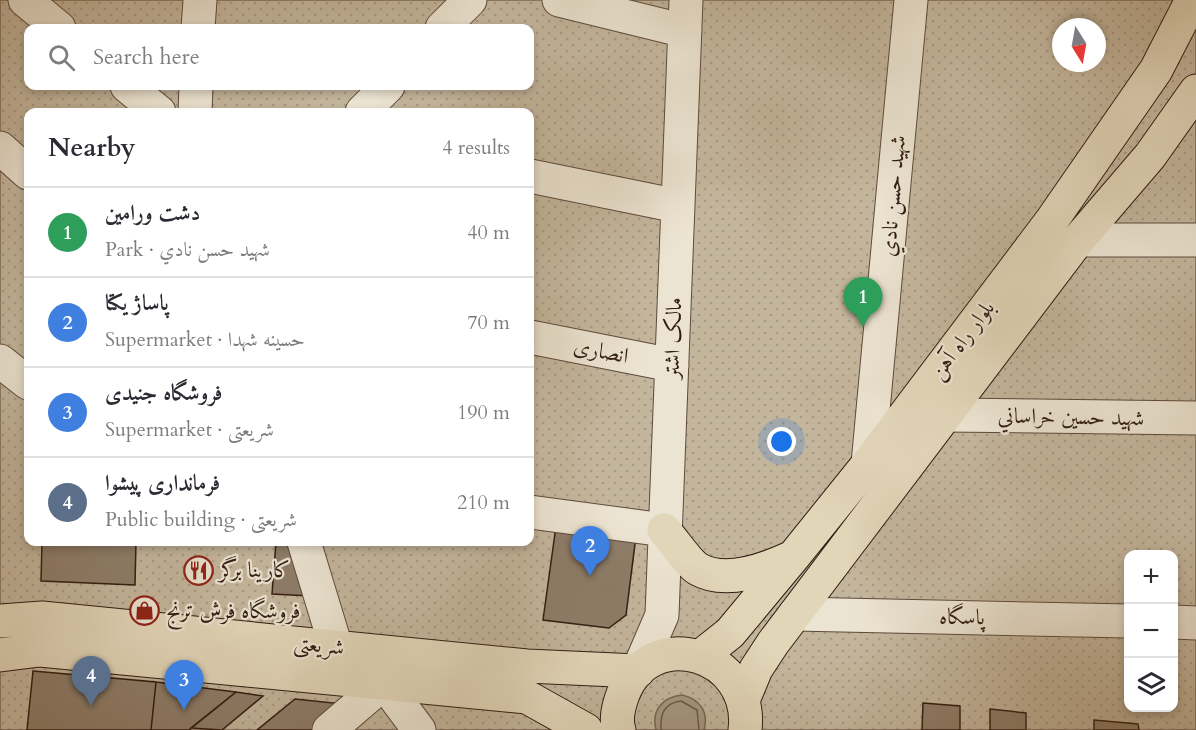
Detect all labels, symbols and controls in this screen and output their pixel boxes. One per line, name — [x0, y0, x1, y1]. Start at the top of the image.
north arrow — [1052, 18, 1106, 72]
search box — [24, 24, 534, 90]
icon: search — [45, 41, 78, 74]
text: Search here — [93, 42, 200, 72]
text: Nearby — [48, 130, 136, 165]
text: 4 results — [442, 134, 510, 161]
street label: شهيد حسن نادي — [873, 134, 915, 258]
text: دشت ورامین — [105, 198, 200, 228]
text: 1 — [62, 219, 73, 246]
text: 40 m — [467, 219, 510, 246]
text: Park · شهيد حسن نادي — [105, 236, 270, 263]
pin: 1 — [844, 278, 882, 327]
text: پاساژ یکتا — [105, 288, 169, 318]
street label: بلوار راه آهن — [922, 294, 1002, 386]
street label: مالک اشتر — [657, 297, 689, 381]
text: 2 — [62, 309, 73, 336]
text: 70 m — [467, 309, 510, 336]
text: Supermarket · حسینه شهدا — [105, 326, 305, 353]
street label: انصاری — [571, 331, 631, 371]
text: فروشگاه جنیدی — [105, 378, 222, 408]
text: 3 — [62, 399, 73, 426]
text: 190 m — [457, 399, 510, 426]
street label: شهيد حسين خراساني — [997, 401, 1145, 436]
text: Supermarket · شریعتی — [105, 416, 274, 443]
your location — [767, 427, 796, 456]
text: فرمانداری پیشوا — [105, 468, 220, 498]
text: 4 — [62, 489, 73, 516]
text: 210 m — [457, 489, 510, 516]
text: Public building · شریعتی — [105, 506, 297, 533]
pin: 2 — [570, 526, 610, 576]
map controls — [1124, 550, 1178, 712]
button: + — [1124, 550, 1178, 604]
restaurant icon: کارینا برگر — [182, 554, 214, 586]
place label: کارینا برگر — [217, 555, 290, 585]
shop icon: فروشگاه فرش ترنج — [129, 595, 161, 627]
place label: فروشگاه فرش ترنج — [166, 596, 301, 630]
street label: پاسگاه — [939, 602, 987, 633]
button: − — [1124, 604, 1178, 658]
street label: شریعتی — [292, 627, 346, 663]
pin: 4 — [72, 656, 110, 706]
button: layers — [1124, 658, 1178, 712]
pin: 3 — [164, 660, 204, 710]

